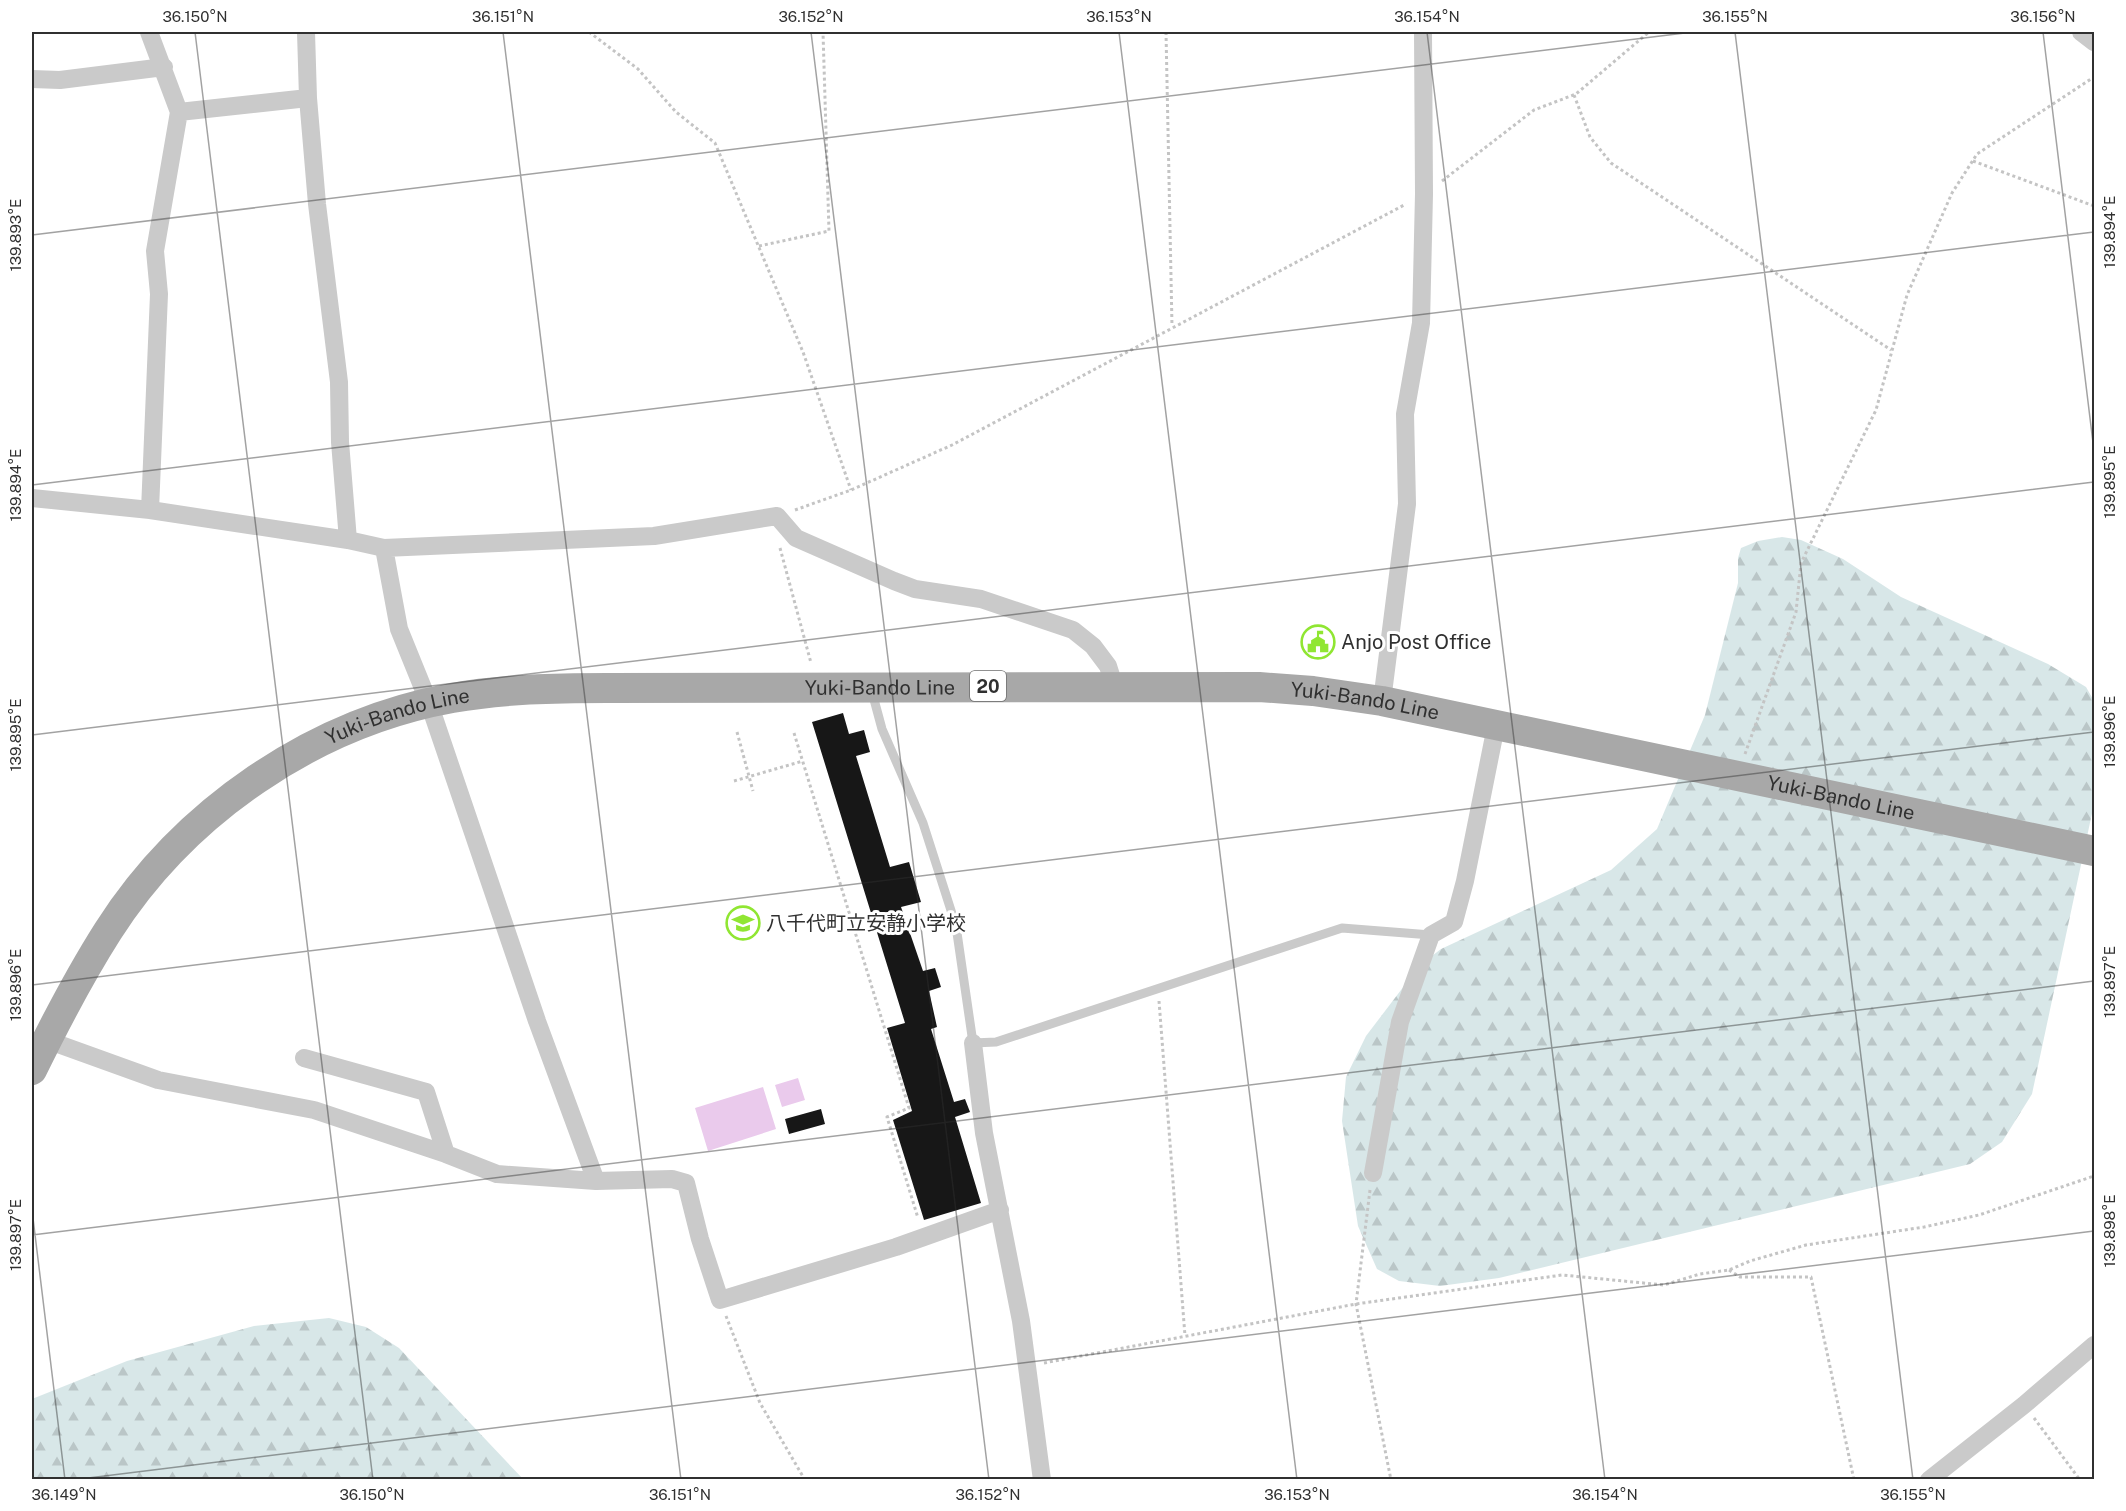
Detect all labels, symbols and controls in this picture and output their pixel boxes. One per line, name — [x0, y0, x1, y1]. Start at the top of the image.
text: 36.150°N — [162, 8, 228, 25]
text: 36.151°N — [472, 8, 534, 25]
text: 36.152°N — [779, 8, 843, 25]
text: 36.153°N — [1086, 8, 1152, 25]
text: 36.154°N — [1394, 8, 1460, 25]
text: 36.155°N — [1702, 8, 1768, 25]
text: 36.156°N — [2010, 8, 2076, 25]
text: 139.894°E — [2101, 196, 2118, 268]
text: 139.893°E — [7, 199, 24, 271]
text: 139.895°E — [2101, 445, 2118, 519]
text: 139.894°E — [7, 449, 24, 521]
public building icon: Anjo Post Office — [1300, 624, 1336, 660]
place label: Anjo Post Office — [1341, 630, 1491, 654]
road number: 20 — [970, 671, 1006, 701]
street label: Yuki-Bando Line — [805, 675, 955, 700]
street label: Yuki-Bando Line — [1290, 677, 1441, 725]
street label: Yuki-Bando Line — [321, 683, 471, 750]
text: 139.896°E — [2101, 696, 2118, 768]
text: 139.895°E — [7, 698, 24, 772]
street label: Yuki-Bando Line — [1765, 770, 1917, 825]
school or university icon: 八千代町立安静小学校 — [725, 905, 761, 941]
place label: 八千代町立安静小学校 — [766, 911, 966, 935]
text: 139.897°E — [2101, 946, 2118, 1018]
text: 139.896°E — [7, 949, 24, 1021]
text: 139.898°E — [2101, 1194, 2118, 1268]
text: 139.897°E — [7, 1199, 24, 1271]
text: 36.149°N — [31, 1486, 97, 1503]
text: 36.150°N — [339, 1486, 405, 1503]
text: 36.151°N — [649, 1486, 711, 1503]
text: 36.152°N — [956, 1486, 1020, 1503]
text: 36.153°N — [1264, 1486, 1330, 1503]
text: 36.154°N — [1572, 1486, 1638, 1503]
text: 36.155°N — [1880, 1486, 1946, 1503]

